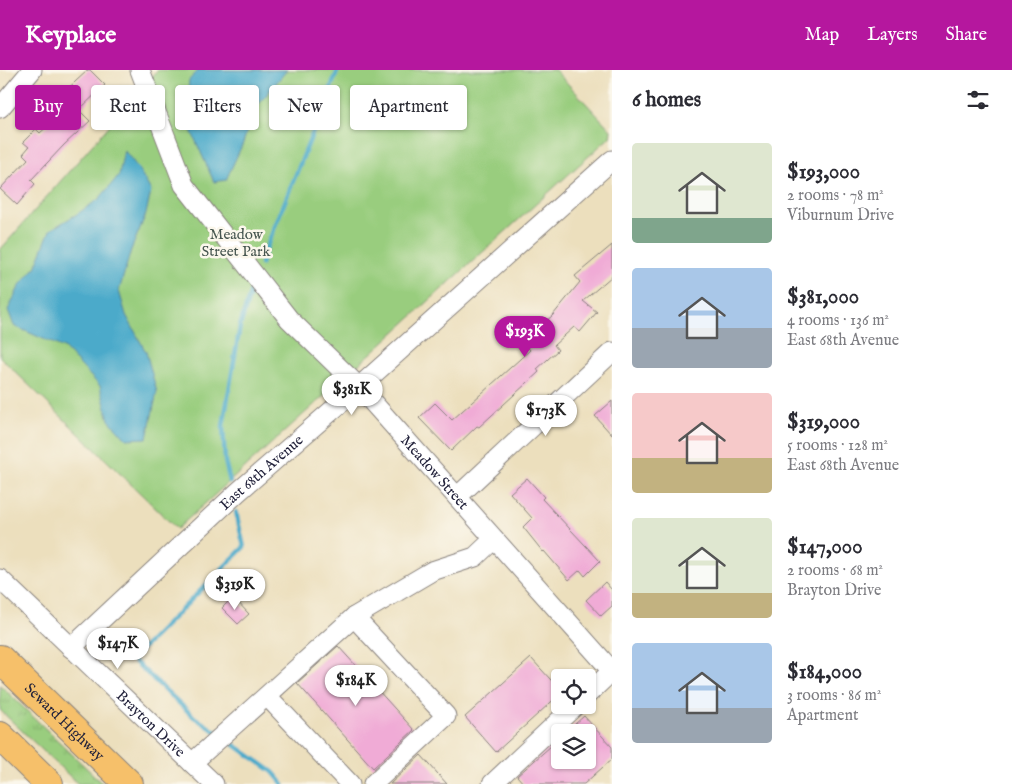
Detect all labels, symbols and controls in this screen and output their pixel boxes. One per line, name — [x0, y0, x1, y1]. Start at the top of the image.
text: Keyplace — [25, 20, 116, 51]
text: Map — [805, 24, 839, 47]
text: Layers — [867, 24, 918, 47]
text: Share — [946, 24, 987, 47]
chip: Buy — [15, 85, 81, 130]
chip: Rent — [91, 85, 165, 130]
chip: Filters — [175, 85, 259, 130]
chip: New — [269, 85, 340, 130]
chip: Apartment — [350, 85, 467, 130]
icon: filters — [964, 86, 992, 114]
text: 6 homes — [632, 87, 701, 114]
text: $193,000 — [787, 159, 860, 186]
icon: home — [672, 163, 732, 223]
text: 2 rooms · 78 m² — [787, 186, 884, 206]
text: Viburnum Drive — [787, 206, 894, 226]
park label: Meadow Street Park — [201, 225, 272, 261]
text: $381,000 — [787, 284, 859, 311]
icon: home — [672, 288, 732, 348]
text: 4 rooms · 136 m² — [787, 311, 889, 331]
pin: $193K — [490, 316, 560, 358]
text: $193K — [505, 322, 545, 342]
text: East 68th Avenue — [787, 331, 899, 351]
pin: $381K — [317, 374, 387, 416]
text: $381K — [333, 380, 371, 400]
pin: $173K — [511, 394, 581, 437]
text: $173K — [526, 401, 566, 421]
text: $319,000 — [787, 409, 860, 436]
icon: home — [672, 413, 732, 473]
street label: East 68th Avenue — [216, 431, 307, 514]
street label: Meadow Street — [396, 431, 473, 514]
text: 5 rooms · 128 m² — [787, 436, 888, 456]
text: East 68th Avenue — [787, 456, 899, 476]
text: $147,000 — [787, 534, 862, 561]
icon: home — [672, 538, 732, 598]
text: 2 rooms · 68 m² — [787, 561, 883, 581]
pin: $319K — [200, 568, 270, 611]
text: $319K — [215, 575, 255, 595]
text: Brayton Drive — [787, 581, 881, 601]
pin: $147K — [83, 628, 153, 670]
text: $147K — [97, 634, 139, 654]
text: $184,000 — [787, 659, 862, 686]
icon: home — [672, 663, 732, 723]
pin: $184K — [321, 664, 391, 707]
map controls — [551, 669, 596, 769]
button: locate — [551, 669, 596, 714]
text: $184K — [336, 671, 376, 691]
street label: Seward Highway — [20, 679, 109, 765]
street label: Brayton Drive — [112, 686, 189, 762]
text: 3 rooms · 86 m² — [787, 686, 881, 706]
text: Apartment — [787, 706, 858, 726]
button: layers — [551, 724, 596, 769]

